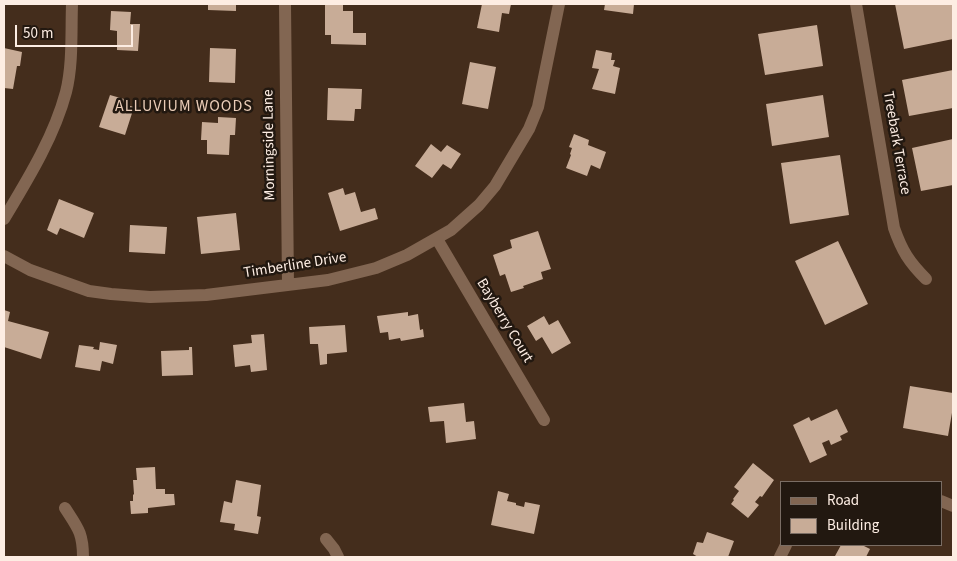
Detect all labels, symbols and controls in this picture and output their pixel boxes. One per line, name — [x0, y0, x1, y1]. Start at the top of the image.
scale bar — [18, 15, 135, 47]
text: 50 m — [23, 23, 53, 44]
street label: Morningside Lane — [260, 89, 280, 201]
street label: Treebark Terrace — [878, 90, 914, 196]
district label: ALLUVIUM WOODS — [113, 97, 255, 117]
street label: Timberline Drive — [242, 249, 348, 283]
street label: Bayberry Court — [472, 276, 536, 366]
legend — [780, 481, 942, 546]
text: Road — [827, 490, 859, 511]
text: Building — [827, 515, 879, 536]

